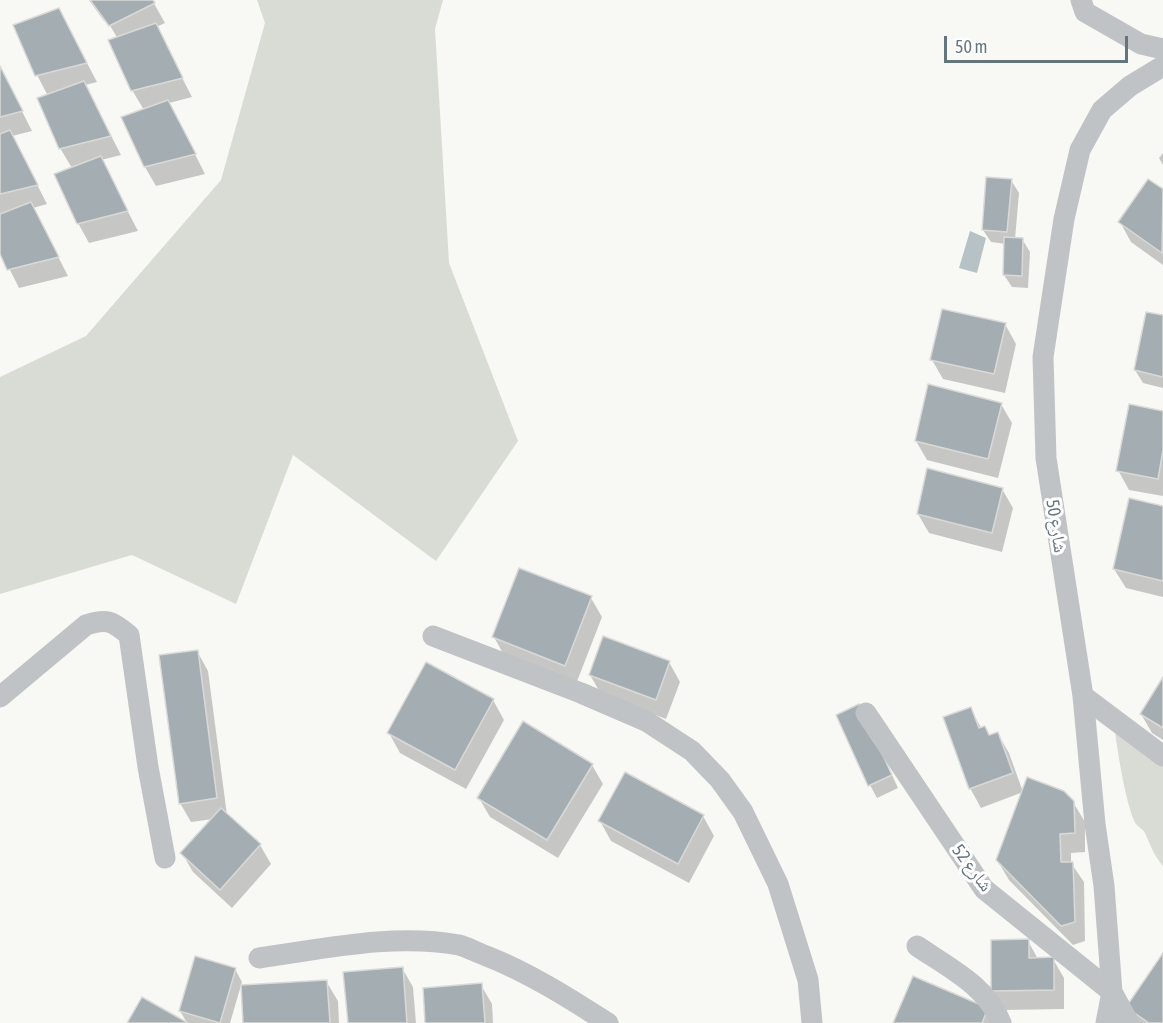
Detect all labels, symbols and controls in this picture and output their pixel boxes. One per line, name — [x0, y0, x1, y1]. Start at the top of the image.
scale bar — [947, 24, 1132, 62]
text: 50 m — [955, 36, 987, 57]
street label: شارع 50 — [1041, 498, 1071, 554]
street label: شارع 52 — [947, 840, 997, 896]

